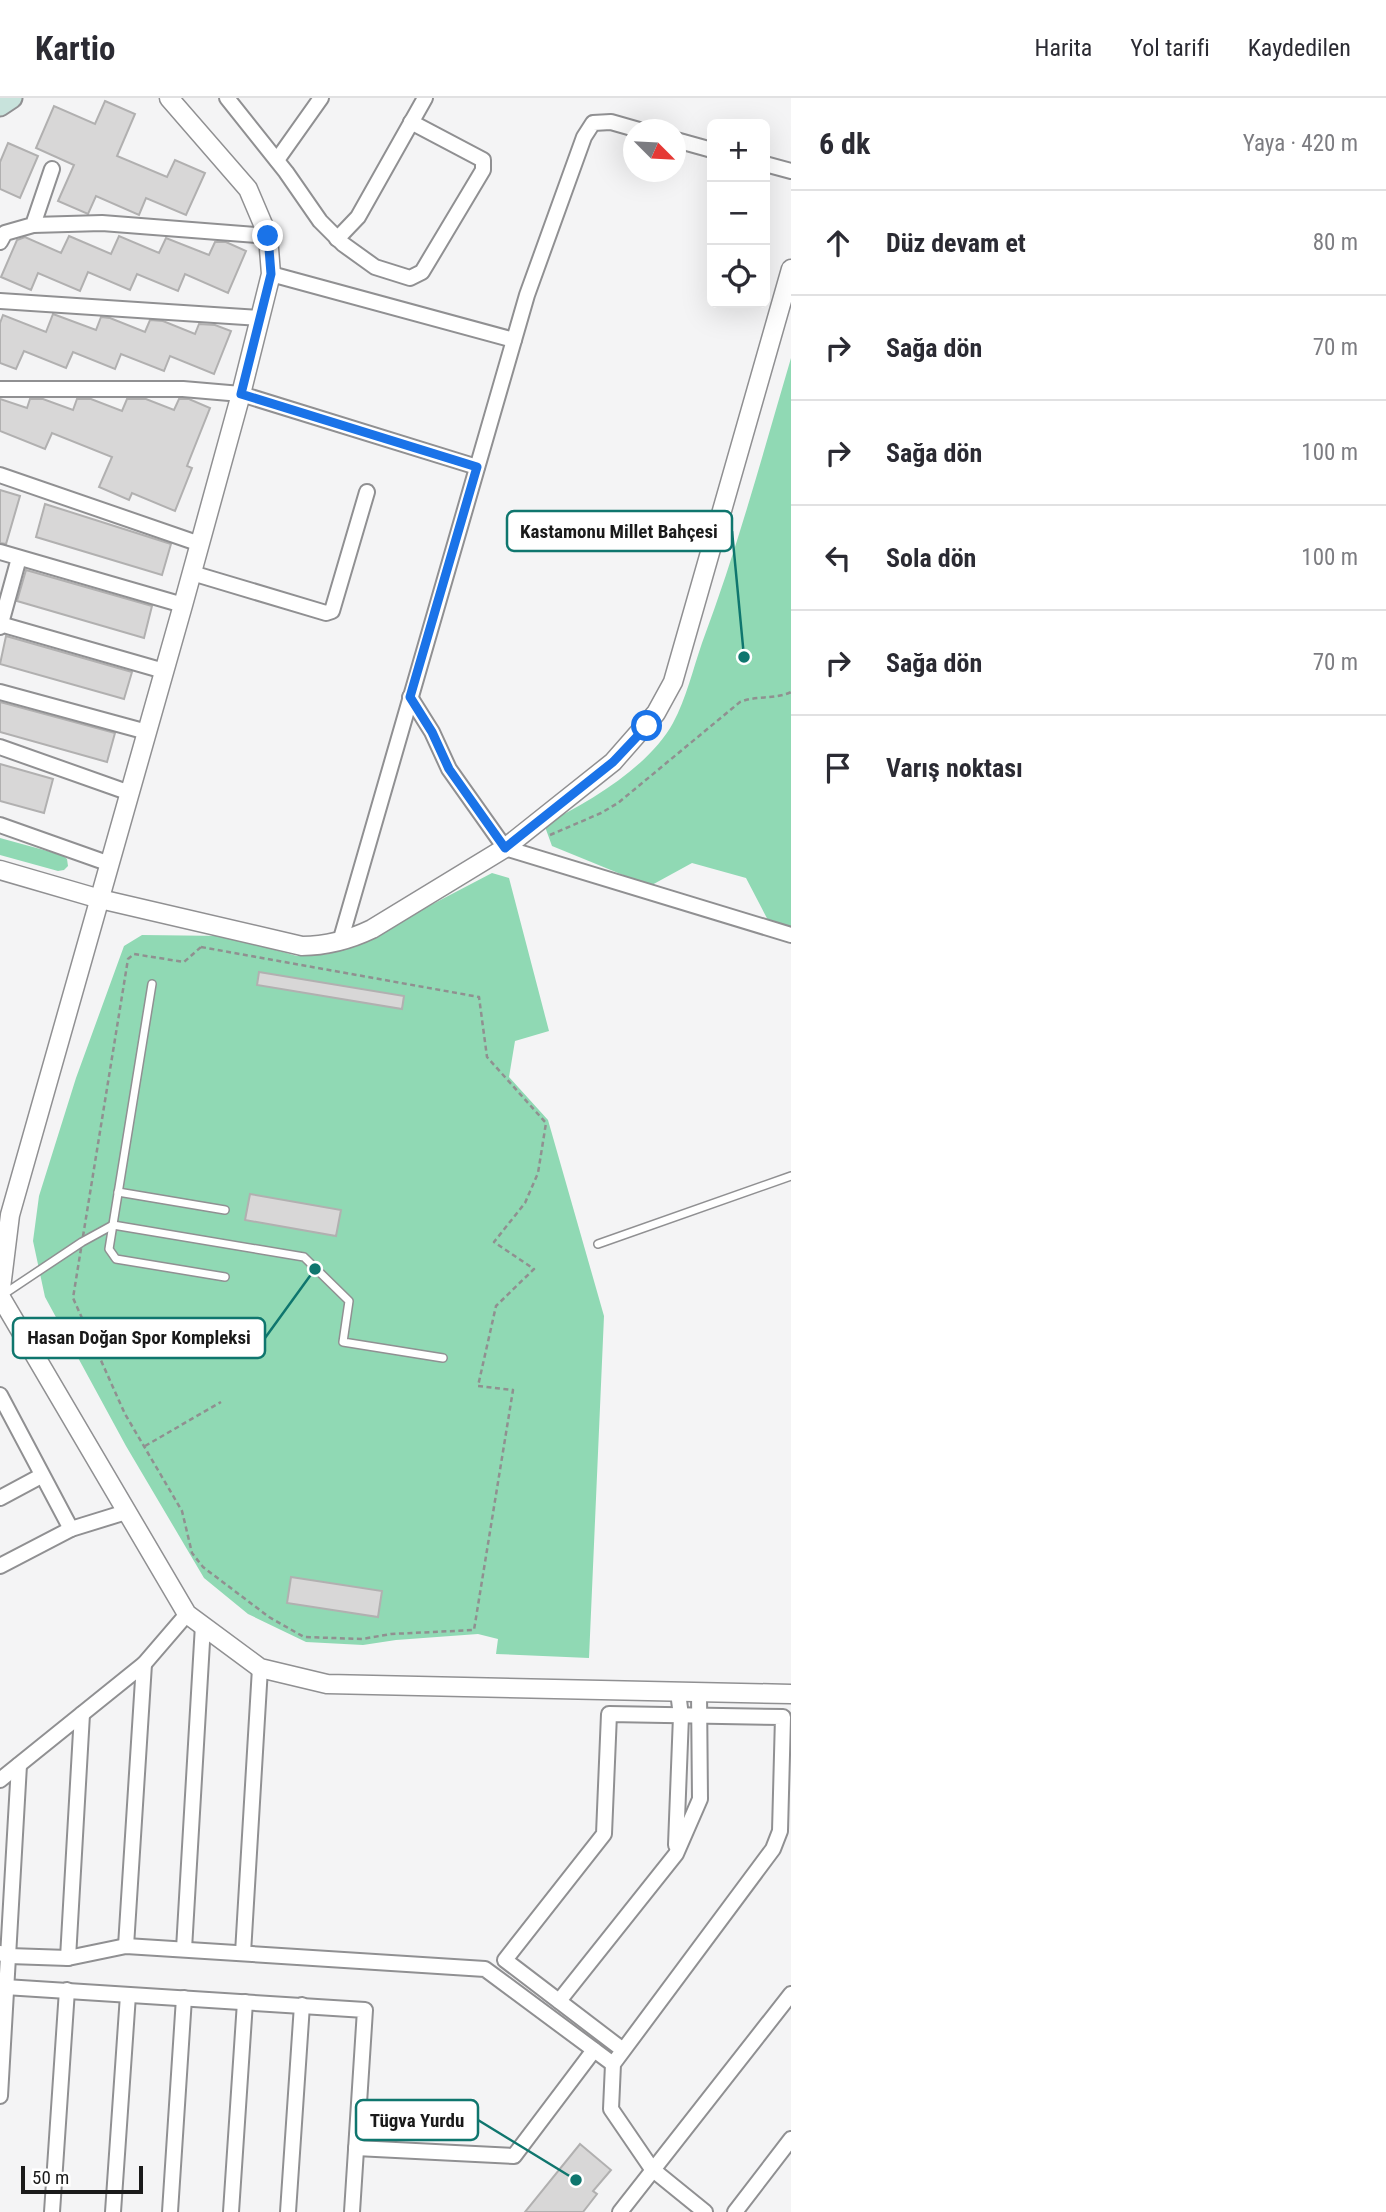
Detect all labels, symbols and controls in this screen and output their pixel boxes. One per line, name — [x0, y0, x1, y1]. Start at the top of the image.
text: Kartio — [35, 29, 115, 68]
text: Harita — [1035, 34, 1092, 62]
text: Yol tarifi — [1130, 34, 1210, 62]
text: Kaydedilen — [1248, 34, 1351, 62]
north arrow — [623, 119, 686, 182]
map controls — [707, 119, 770, 308]
button: + — [707, 119, 770, 182]
text: 6 dk — [819, 126, 870, 161]
text: Yaya · 420 m — [1243, 130, 1358, 157]
button: − — [707, 182, 770, 245]
route end — [252, 220, 283, 251]
icon: ahead — [819, 224, 857, 262]
text: Düz devam et — [886, 228, 1026, 258]
text: 80 m — [1313, 229, 1358, 256]
button: locate — [707, 245, 770, 308]
icon: right — [819, 329, 857, 367]
text: Sağa dön — [886, 333, 982, 363]
text: 70 m — [1313, 334, 1358, 361]
icon: right — [819, 434, 857, 472]
text: Sağa dön — [886, 438, 982, 468]
text: 100 m — [1301, 439, 1358, 466]
callout: Kastamonu Millet Bahçesi — [507, 511, 732, 551]
text: Kastamonu Millet Bahçesi — [520, 520, 718, 543]
icon: left — [819, 539, 857, 577]
text: Sola dön — [886, 543, 976, 573]
text: 100 m — [1301, 544, 1358, 571]
icon: right — [819, 644, 857, 682]
text: Sağa dön — [886, 648, 982, 678]
text: 70 m — [1313, 649, 1358, 676]
route start — [631, 710, 662, 741]
icon: arrive — [819, 749, 857, 787]
text: Varış noktası — [886, 753, 1023, 783]
callout: Hasan Doğan Spor Kompleksi — [13, 1318, 265, 1358]
text: Hasan Doğan Spor Kompleksi — [27, 1326, 251, 1349]
callout: Tügva Yurdu — [356, 2100, 478, 2140]
text: Tügva Yurdu — [370, 2109, 464, 2132]
scale bar — [21, 2163, 144, 2195]
text: 50 m — [32, 2166, 69, 2189]

